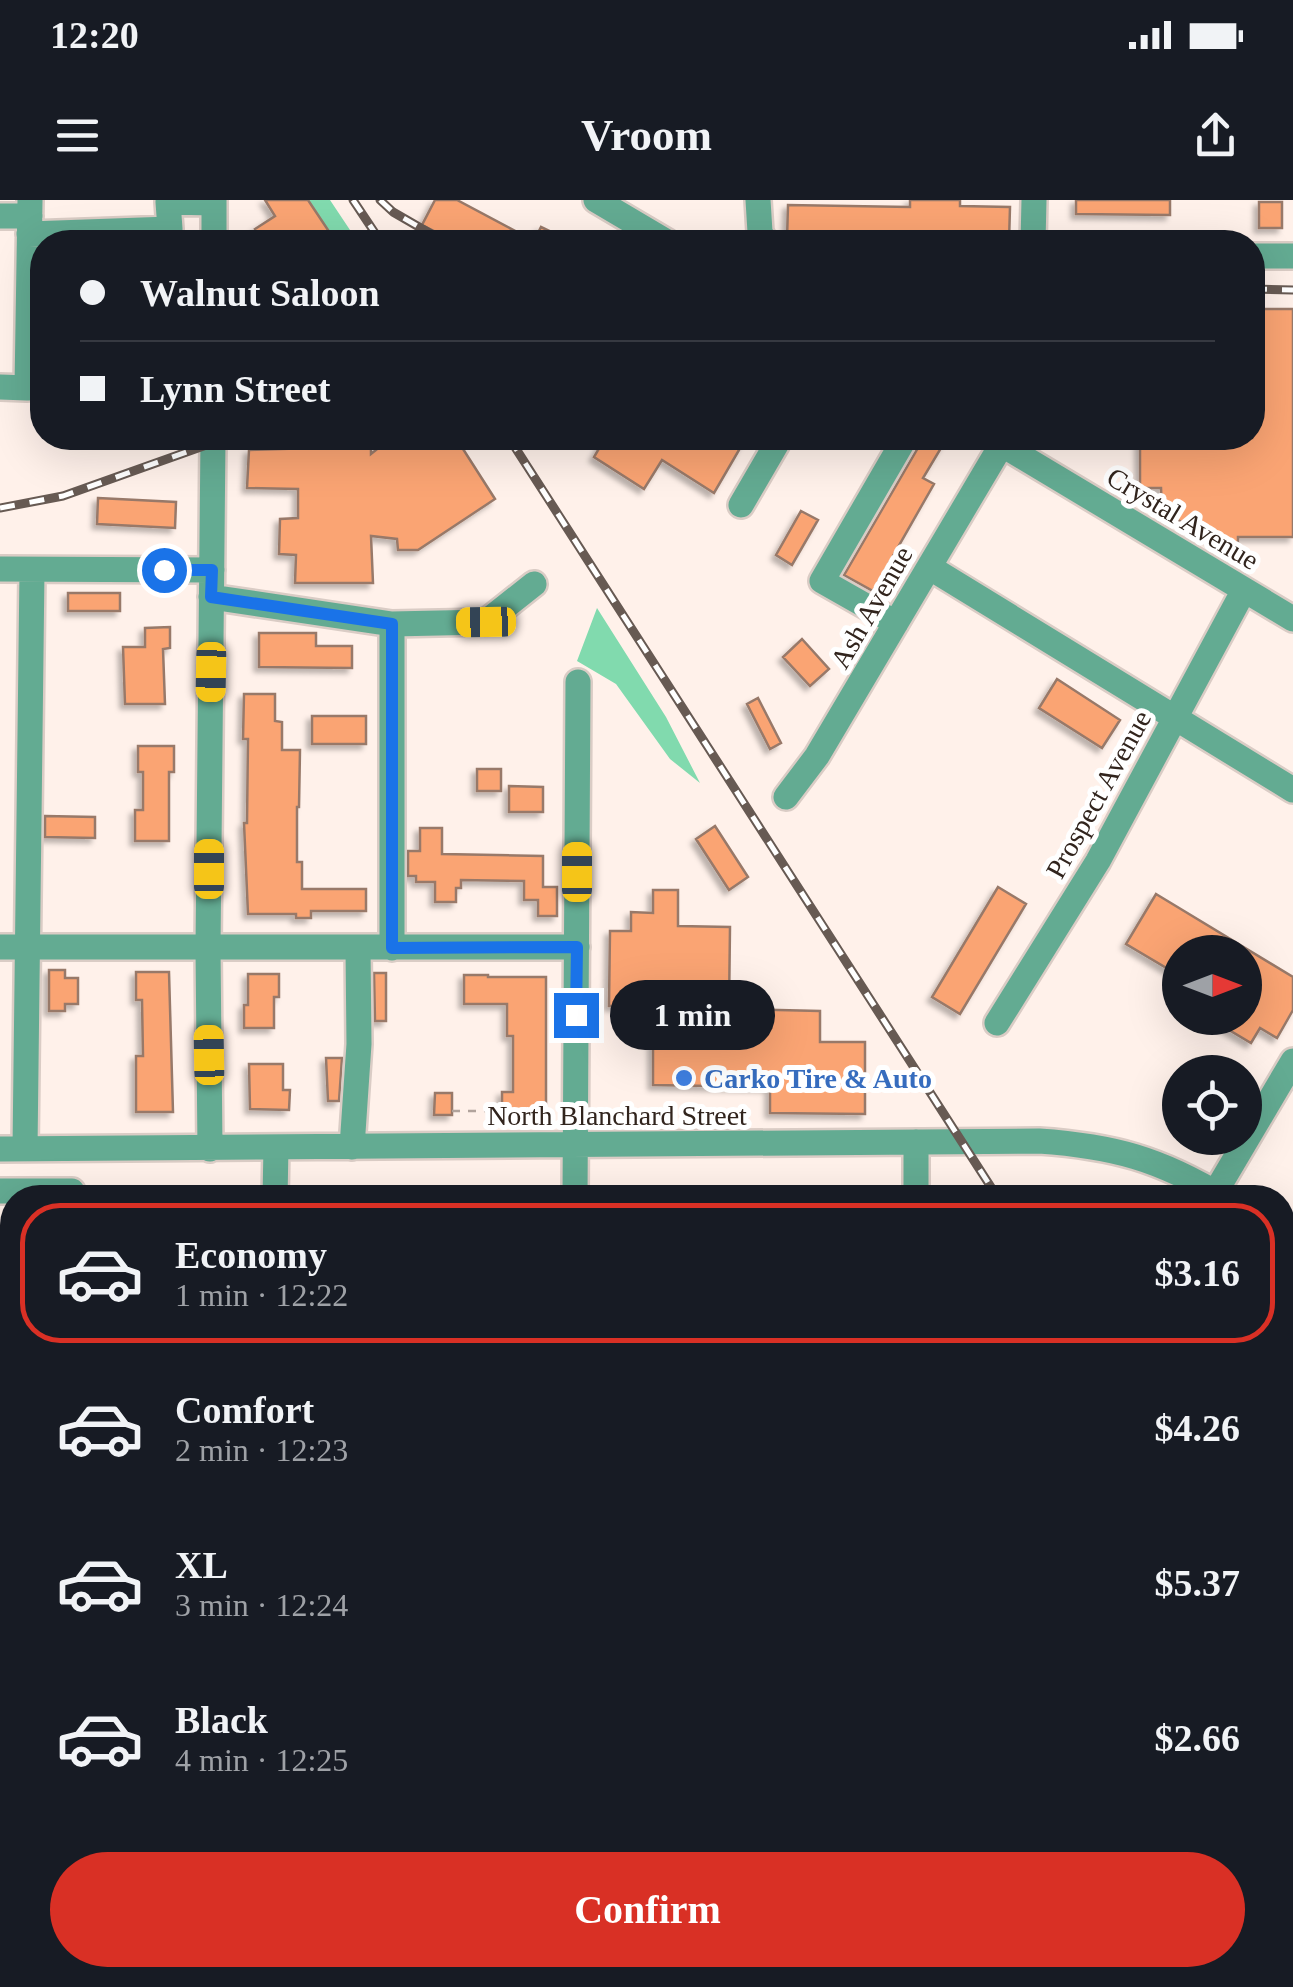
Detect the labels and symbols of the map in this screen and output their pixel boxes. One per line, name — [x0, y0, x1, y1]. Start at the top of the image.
street label: Crystal Avenue — [1101, 461, 1264, 576]
street label: Ash Avenue — [824, 541, 919, 674]
route start — [142, 548, 187, 593]
car — [456, 606, 516, 638]
car — [195, 642, 227, 702]
street label: Prospect Avenue — [1040, 705, 1157, 883]
car — [194, 839, 224, 899]
car — [562, 842, 592, 902]
north arrow — [1162, 935, 1262, 1035]
callout: 1 min — [611, 980, 776, 1050]
route end — [554, 993, 599, 1038]
car — [193, 1025, 225, 1085]
place label: Carko Tire & Auto — [704, 1063, 932, 1094]
marker: Carko Tire & Auto — [673, 1067, 695, 1089]
street label: North Blanchard Street — [487, 1100, 747, 1131]

